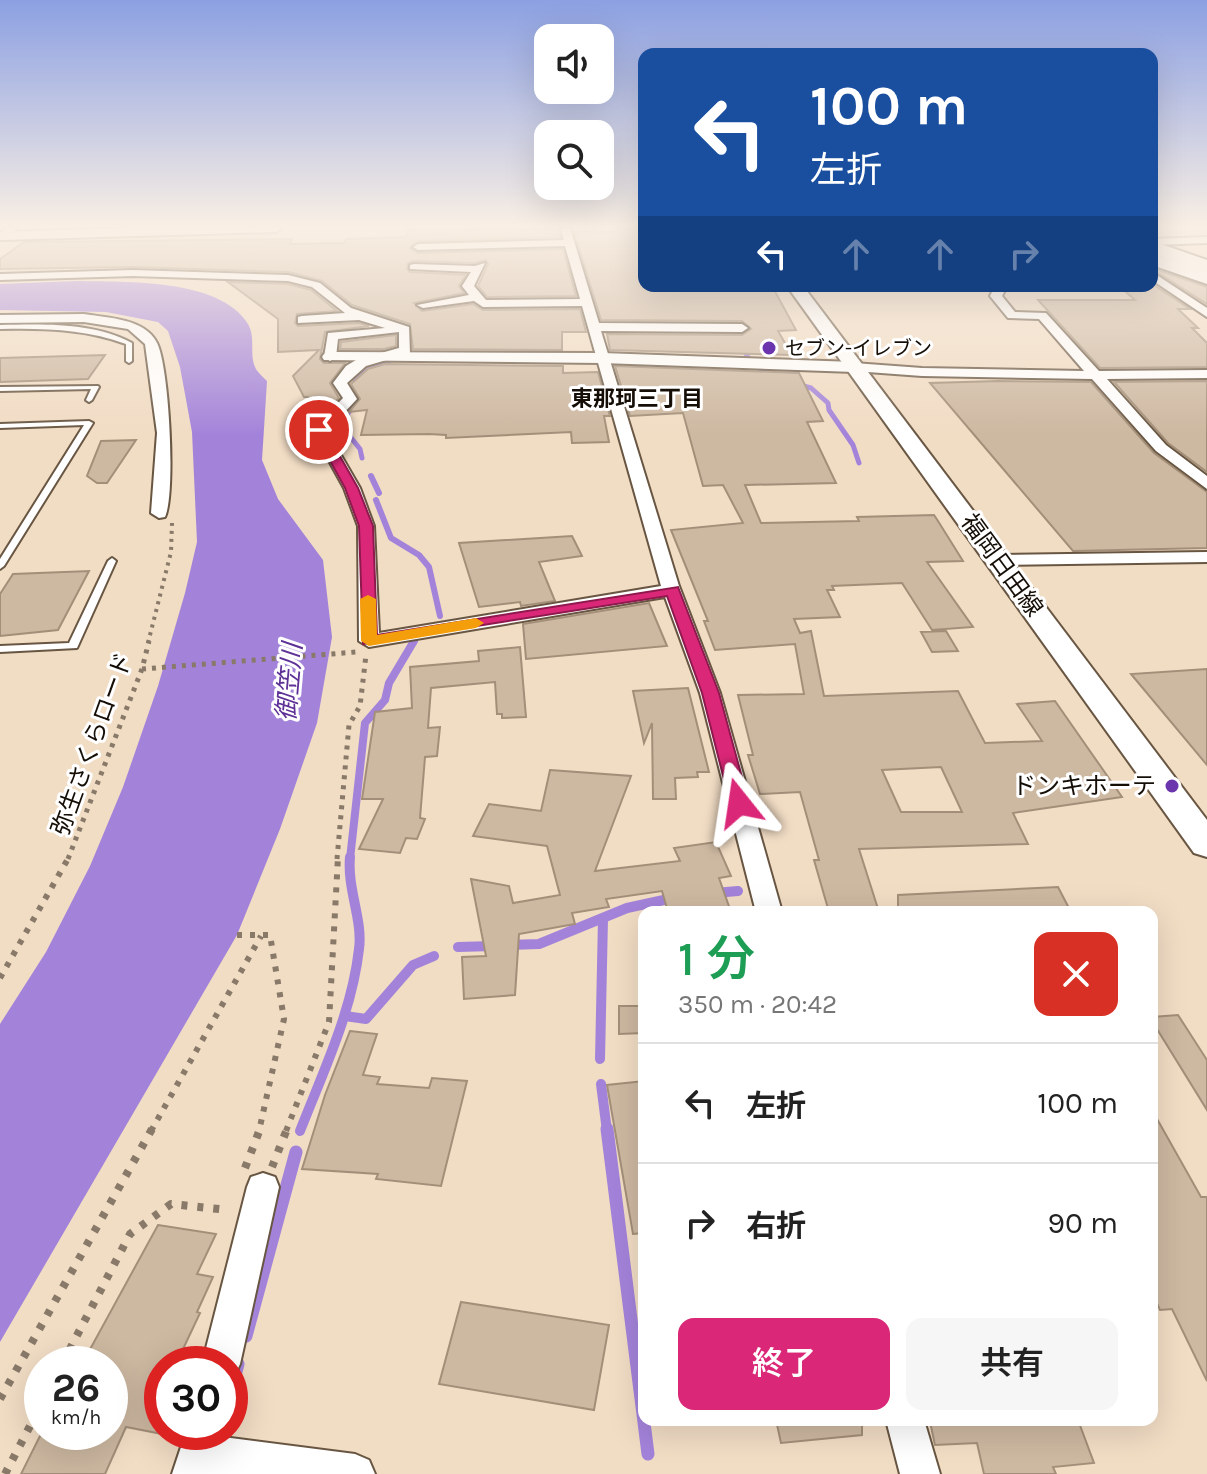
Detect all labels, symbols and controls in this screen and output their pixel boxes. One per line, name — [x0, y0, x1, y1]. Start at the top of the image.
map controls — [534, 24, 614, 200]
button: sound — [534, 24, 614, 104]
text: 100 m — [810, 73, 968, 138]
icon: left — [678, 80, 782, 184]
button: search — [534, 120, 614, 200]
text: 左折 — [810, 149, 882, 191]
icon: left — [750, 232, 794, 276]
icon: ahead — [834, 232, 878, 276]
icon: ahead — [918, 232, 962, 276]
icon: right — [1002, 232, 1046, 276]
place label: セブン-イレブン — [785, 337, 932, 360]
marker: セブン-イレブン — [760, 339, 778, 357]
district label: 東那珂三丁目 — [571, 386, 703, 412]
pin — [285, 396, 353, 464]
icon: arrive — [297, 408, 341, 452]
street label: 福岡日田線 — [955, 508, 1049, 622]
water label: 御笠川 — [271, 639, 309, 722]
street label: 弥生さくらロード — [46, 649, 138, 839]
position arrow — [697, 761, 781, 845]
place label: ドンキホーテ — [1012, 772, 1156, 800]
marker: ドンキホーテ — [1163, 777, 1181, 795]
text: 1 分 — [678, 931, 755, 987]
button: close — [1034, 932, 1118, 1016]
text: 350 m · 20:42 — [678, 989, 837, 1020]
icon: left — [678, 1081, 722, 1125]
text: 100 m — [1037, 1085, 1118, 1121]
text: 左折 — [746, 1088, 806, 1124]
icon: right — [678, 1201, 722, 1245]
text: 90 m — [1048, 1205, 1118, 1241]
text: 右折 — [746, 1208, 806, 1244]
button: 終了 — [678, 1318, 890, 1410]
button: 共有 — [906, 1318, 1118, 1410]
speed limit sign: 30 — [144, 1346, 248, 1450]
text: 26 — [52, 1364, 100, 1411]
text: km/h — [51, 1406, 101, 1429]

